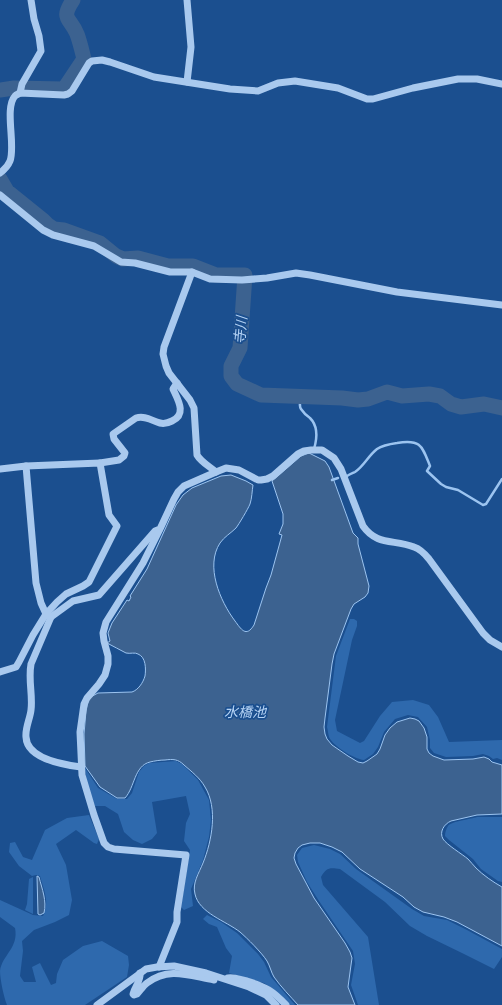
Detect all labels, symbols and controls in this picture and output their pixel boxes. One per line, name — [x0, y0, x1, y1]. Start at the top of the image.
water label: 寺川 — [229, 313, 251, 345]
water label: 水橋池 — [224, 702, 268, 721]

